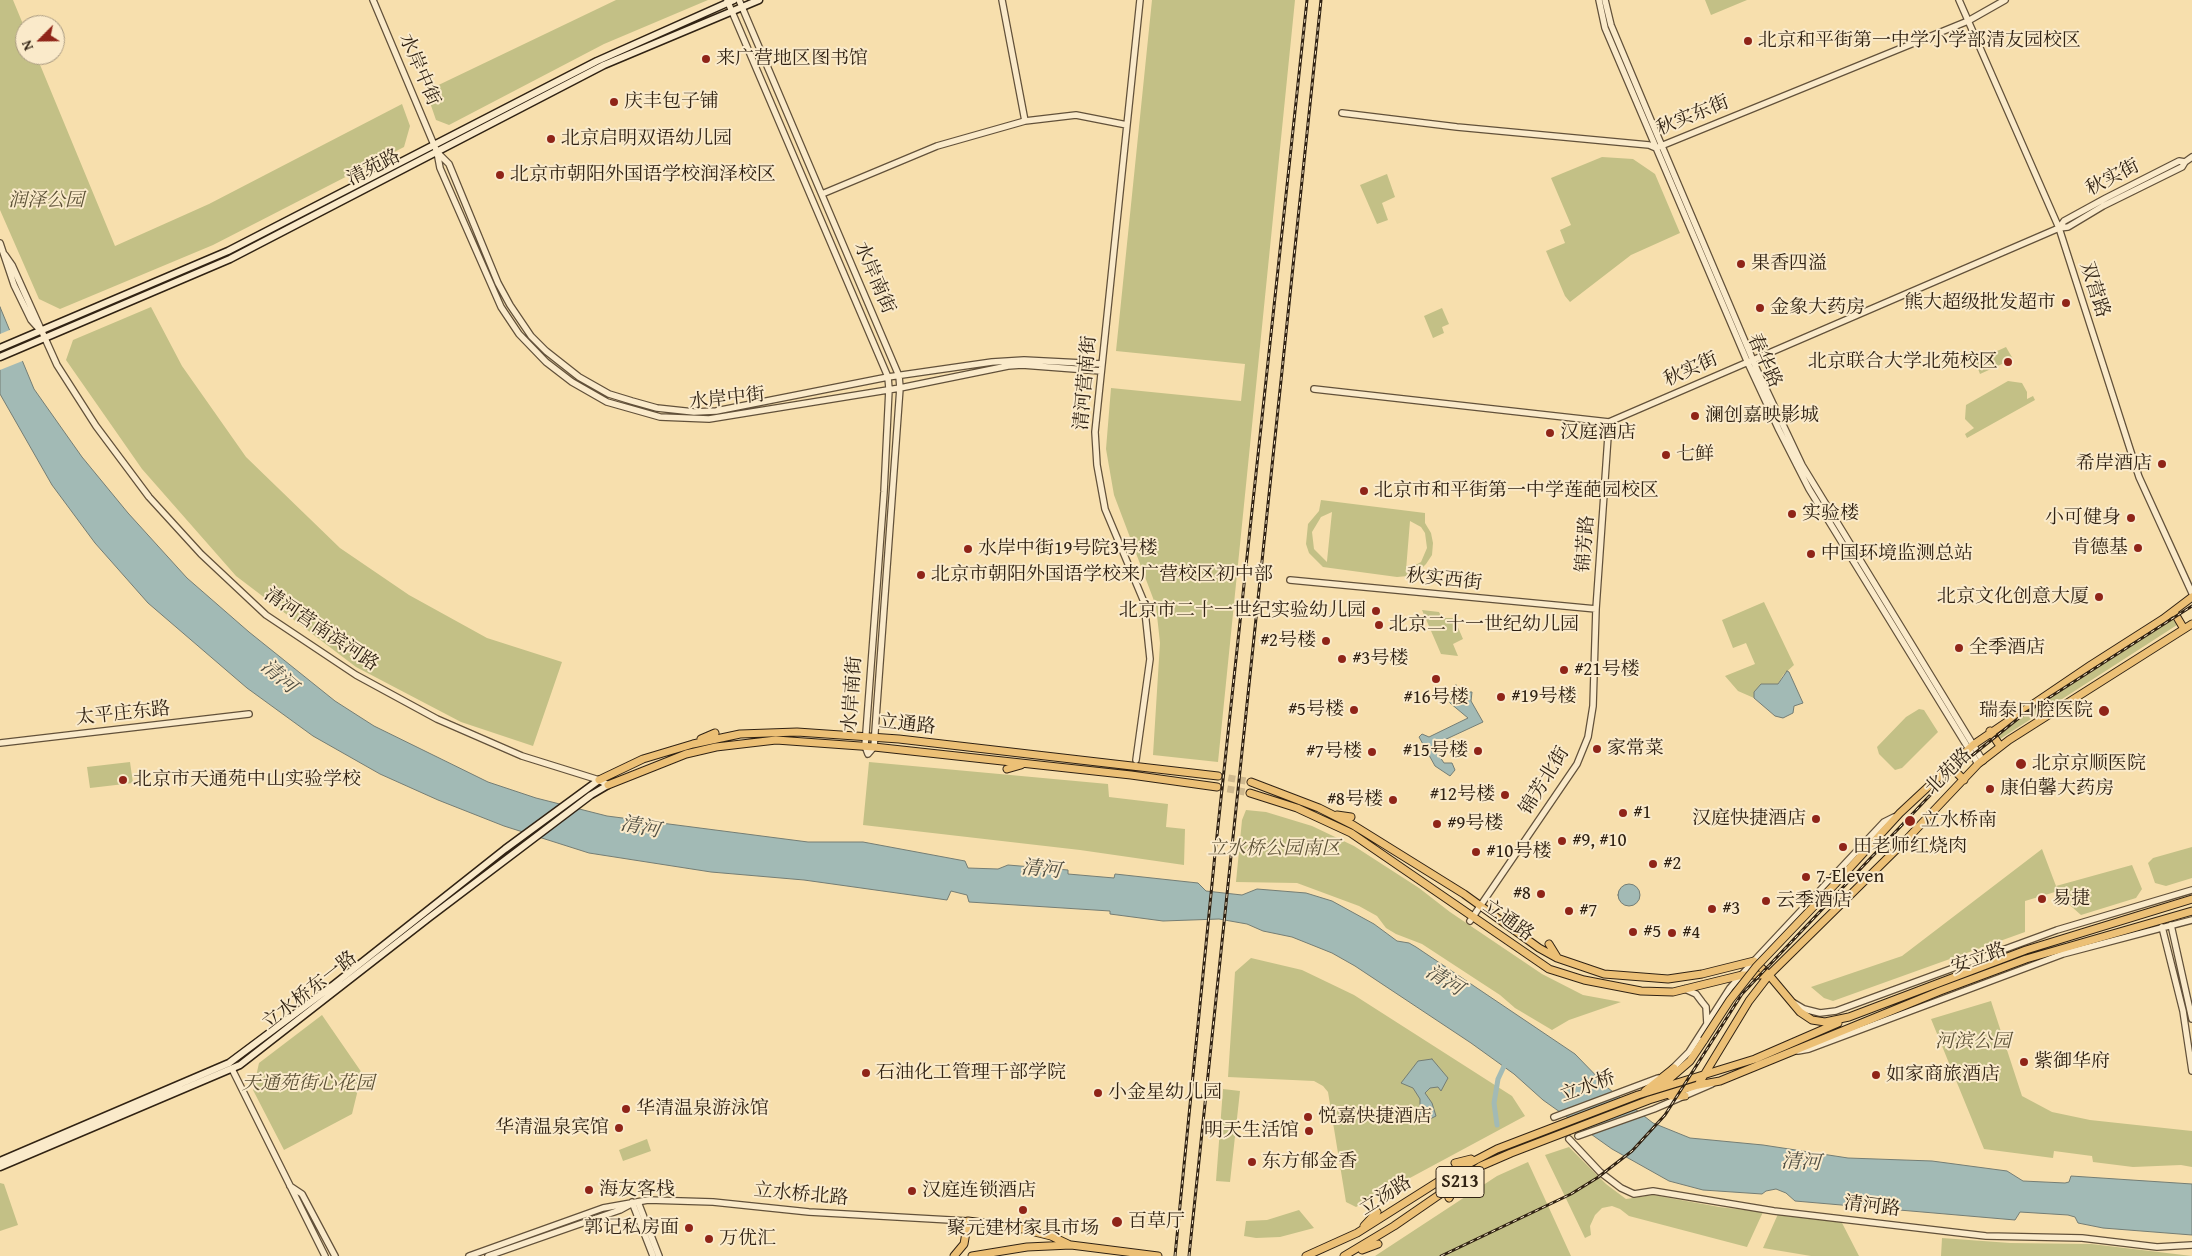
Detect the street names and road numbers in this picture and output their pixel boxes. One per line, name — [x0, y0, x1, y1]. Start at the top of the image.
street label: 水岸中街 — [394, 31, 444, 109]
street label: 秋实东街 — [1653, 91, 1733, 141]
street label: 清苑路 — [343, 145, 405, 191]
street label: 秋实街 — [2082, 155, 2144, 201]
street label: 水岸南街 — [849, 239, 899, 317]
street label: 双营路 — [2074, 259, 2114, 321]
street label: 春华路 — [1742, 330, 1786, 392]
street label: 清河营南街 — [1071, 335, 1101, 431]
street label: 秋实街 — [1660, 348, 1722, 392]
street label: 水岸中街 — [688, 384, 766, 414]
street label: 锦芳路 — [1573, 515, 1599, 573]
street label: 秋实西街 — [1405, 565, 1483, 595]
street label: 清河营南滨河路 — [259, 583, 383, 677]
street label: 水岸南街 — [839, 655, 867, 733]
street label: 太平庄东路 — [75, 698, 171, 730]
street label: 立通路 — [877, 711, 937, 739]
street label: 锦芳北街 — [1515, 743, 1575, 819]
street label: 北苑路 — [1921, 744, 1977, 800]
street label: 立通路 — [1478, 895, 1538, 947]
street label: 安立路 — [1948, 939, 2010, 979]
street label: 立水桥东一路 — [258, 947, 362, 1035]
street label: 立水桥 — [1557, 1067, 1619, 1107]
road number: S213 — [1436, 1166, 1484, 1198]
street label: 立汤路 — [1356, 1171, 1416, 1221]
street label: 立水桥北路 — [753, 1180, 849, 1210]
street label: 清河路 — [1842, 1192, 1902, 1222]

